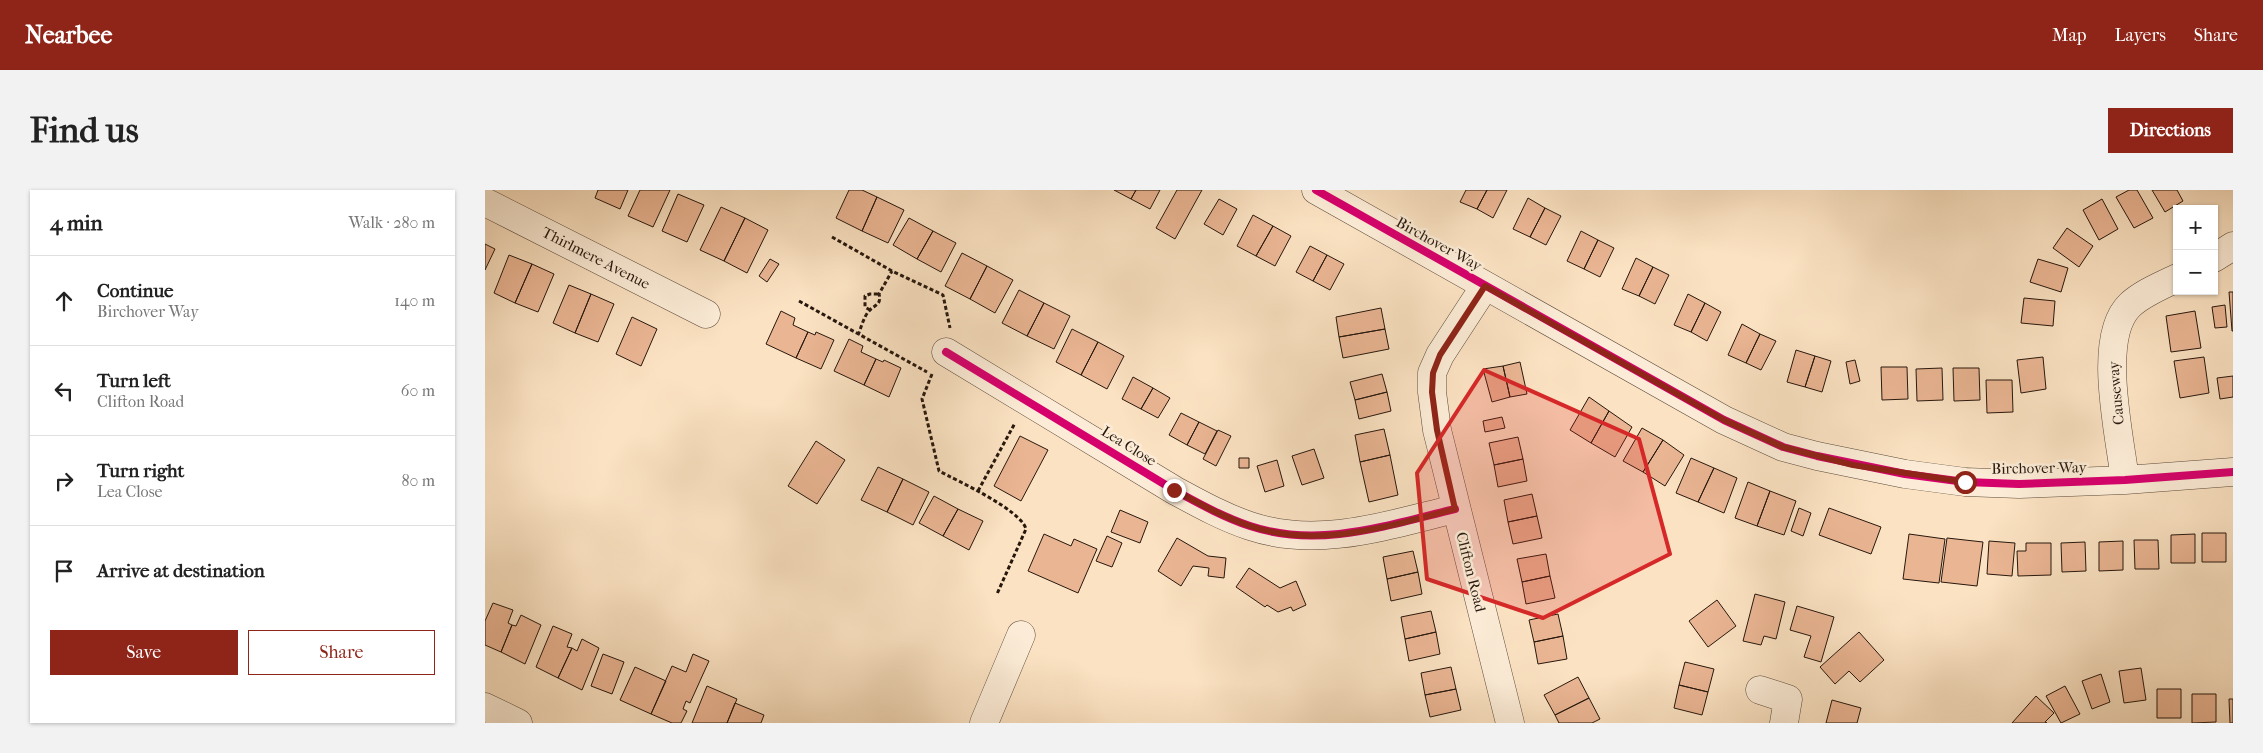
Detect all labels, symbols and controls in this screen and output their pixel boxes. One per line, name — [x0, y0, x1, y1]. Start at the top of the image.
text: Nearbee — [25, 21, 112, 49]
text: Map — [2052, 25, 2086, 46]
text: Layers — [2114, 25, 2166, 46]
text: Share — [2194, 25, 2238, 46]
button: Directions — [2108, 108, 2233, 153]
text: Find us — [30, 110, 139, 151]
map controls — [2173, 205, 2218, 295]
button: + — [2173, 205, 2218, 250]
text: 4 min — [50, 211, 103, 235]
text: Walk · 280 m — [348, 213, 435, 232]
street label: Birchover Way — [1393, 213, 1486, 275]
street label: Thirlmere Avenue — [539, 223, 654, 293]
button: − — [2173, 250, 2218, 295]
text: Continue — [97, 280, 173, 302]
icon: ahead — [50, 287, 78, 315]
text: 140 m — [394, 291, 435, 310]
text: Birchover Way — [97, 302, 199, 321]
street label: Causeway — [2104, 359, 2128, 426]
text: Turn left — [97, 370, 171, 392]
icon: left — [50, 377, 78, 405]
text: 60 m — [401, 381, 435, 400]
text: Clifton Road — [97, 392, 184, 411]
street label: Lea Close — [1098, 422, 1160, 470]
street label: Birchover Way — [1991, 458, 2088, 478]
text: Turn right — [97, 460, 184, 482]
icon: right — [50, 467, 78, 495]
text: 80 m — [401, 471, 435, 490]
route start — [1954, 471, 1977, 494]
route end — [1163, 479, 1186, 502]
text: Lea Close — [97, 482, 162, 501]
street label: Clifton Road — [1452, 530, 1490, 615]
icon: arrive — [50, 557, 78, 585]
text: Arrive at destination — [97, 560, 265, 582]
button: Save — [50, 630, 238, 675]
button: Share — [248, 630, 435, 675]

